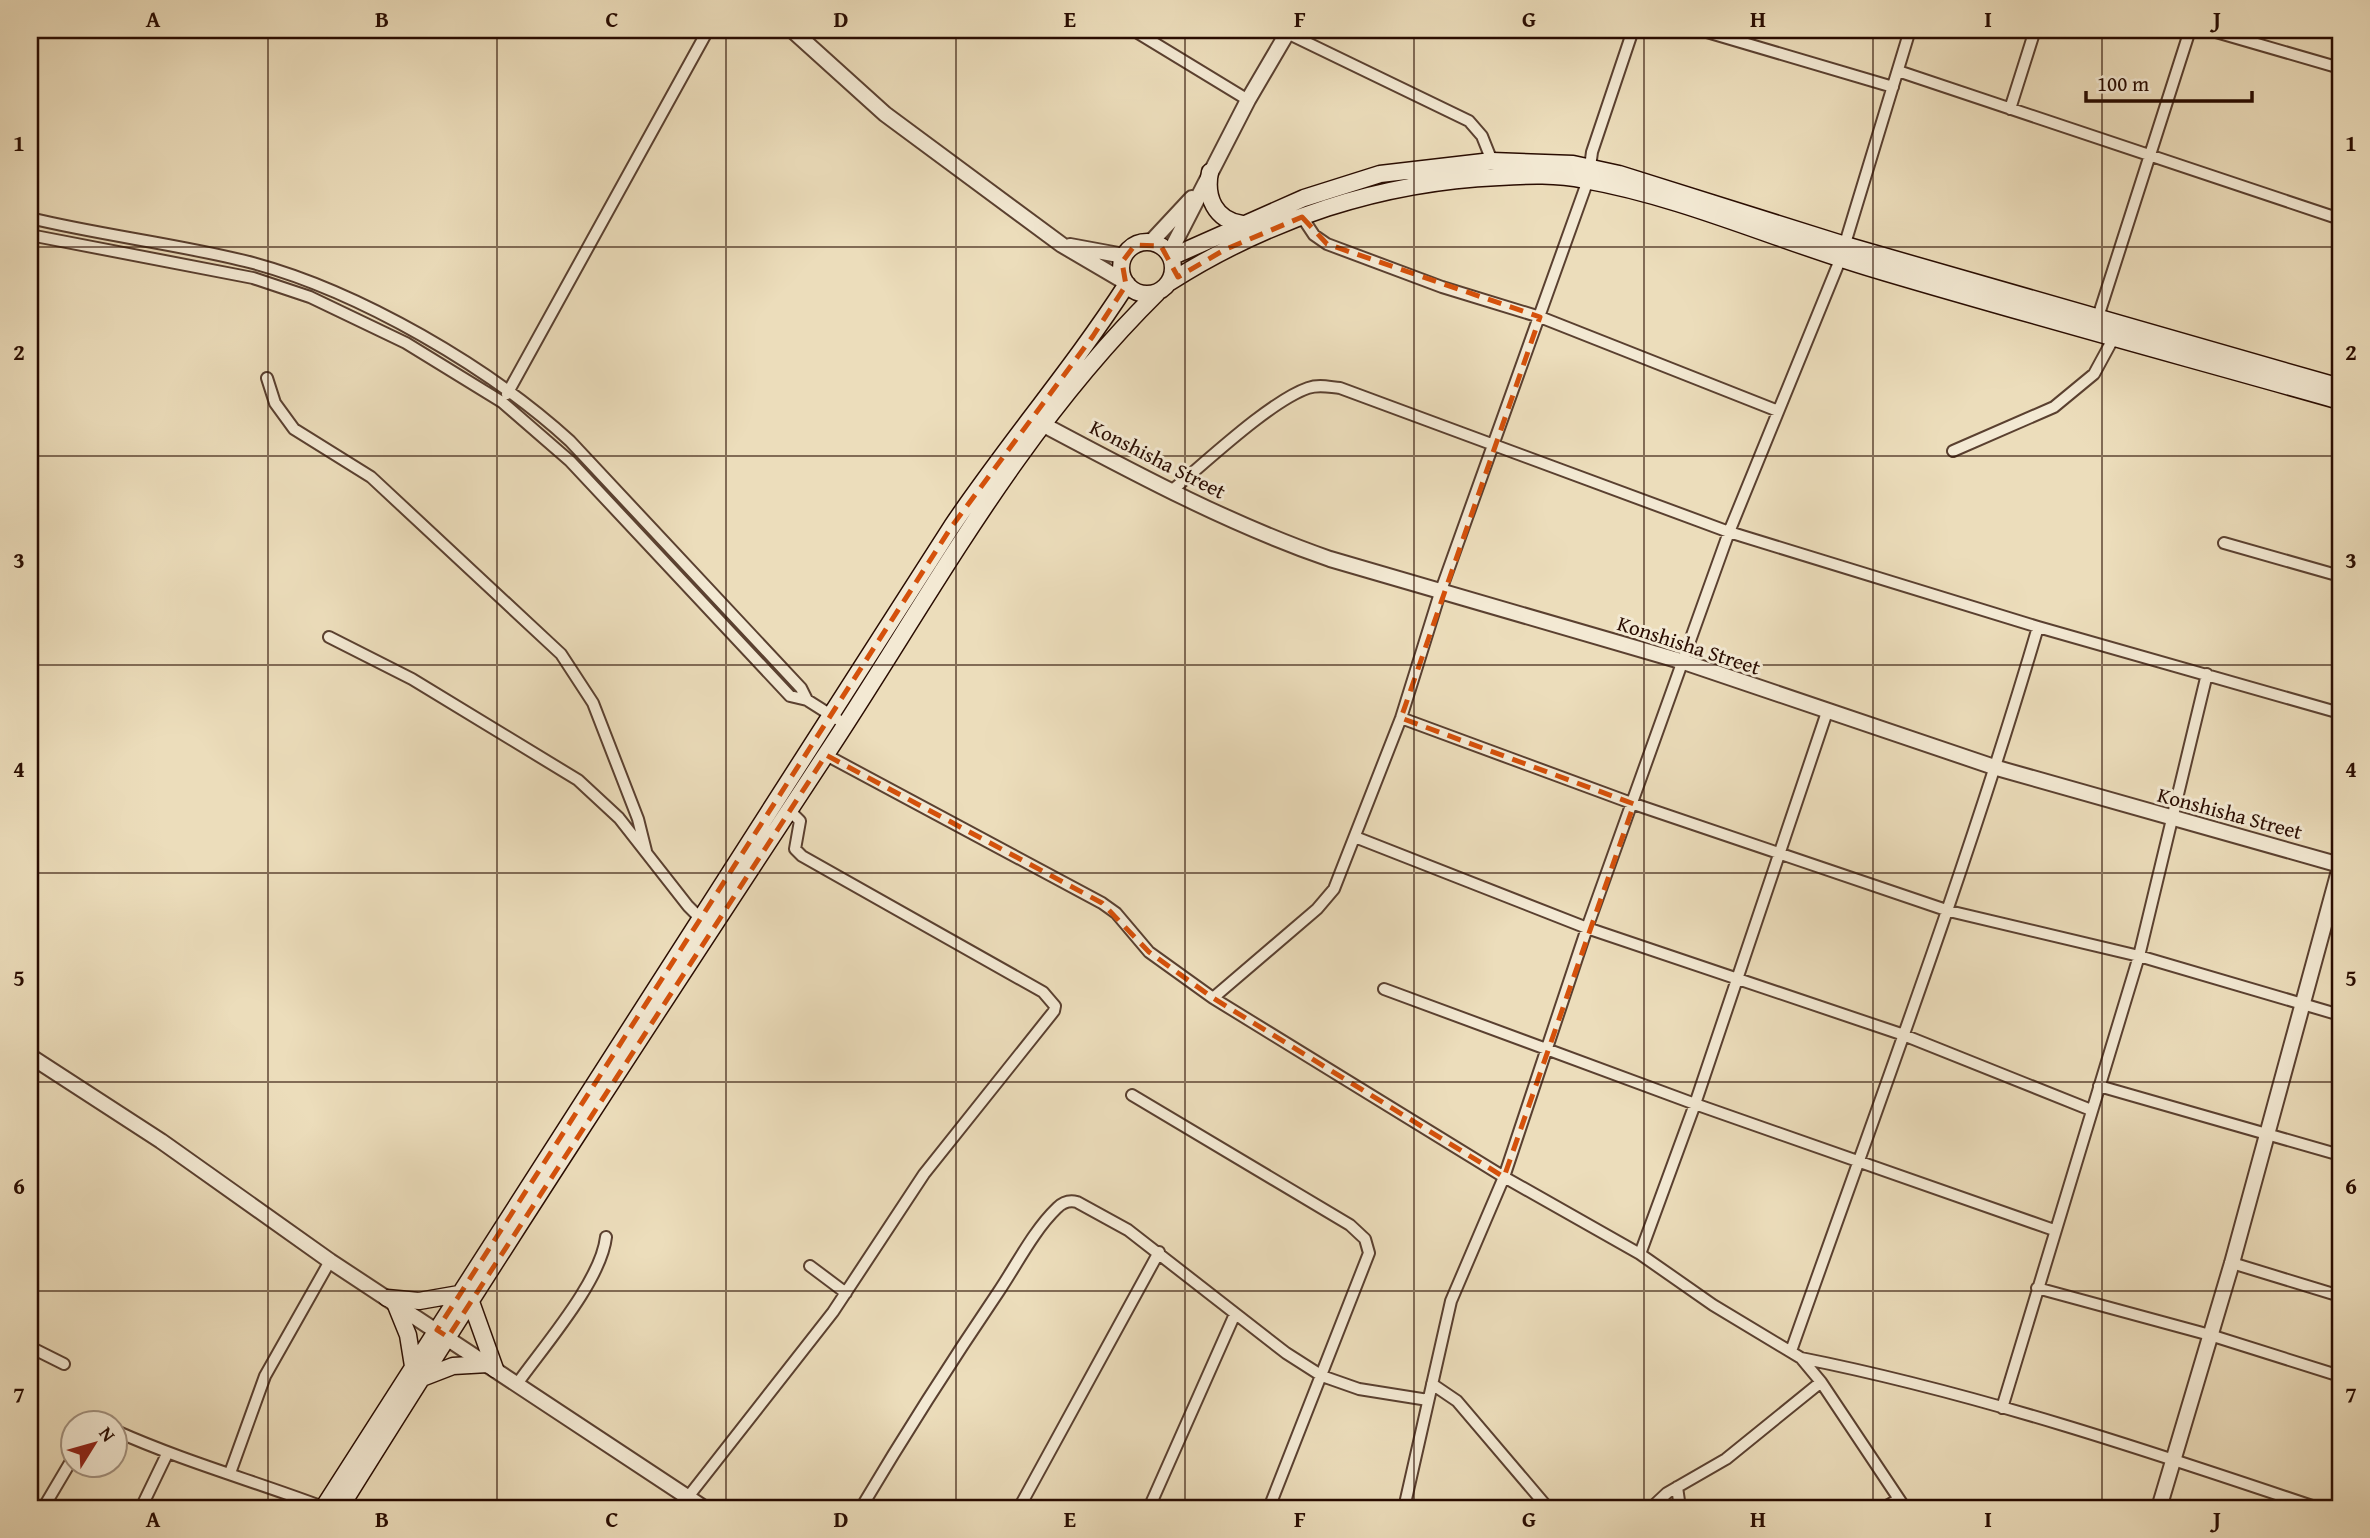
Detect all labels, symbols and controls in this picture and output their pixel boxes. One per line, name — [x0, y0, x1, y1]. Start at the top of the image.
text: A — [146, 2, 161, 35]
text: B — [375, 2, 389, 35]
text: C — [605, 2, 619, 35]
text: D — [834, 2, 849, 35]
text: E — [1064, 2, 1076, 35]
text: F — [1294, 2, 1306, 35]
text: G — [1522, 2, 1536, 35]
text: H — [1750, 2, 1766, 35]
text: I — [1984, 2, 1992, 35]
text: J — [2209, 2, 2221, 35]
scale bar — [2086, 60, 2253, 104]
text: 100 m — [2097, 68, 2149, 99]
text: 1 — [13, 126, 25, 159]
text: 1 — [2345, 126, 2357, 159]
text: 2 — [13, 335, 25, 368]
text: 2 — [2345, 335, 2357, 368]
street label: Konshisha Street — [1085, 411, 1232, 507]
text: 3 — [13, 543, 25, 576]
text: 3 — [2345, 543, 2357, 576]
street label: Konshisha Street — [1613, 607, 1765, 683]
text: 4 — [13, 752, 25, 785]
text: 4 — [2345, 752, 2357, 785]
street label: Konshisha Street — [2154, 779, 2306, 847]
text: 5 — [13, 961, 25, 994]
text: 5 — [2345, 961, 2357, 994]
text: 6 — [13, 1169, 25, 1202]
text: 6 — [2345, 1169, 2357, 1202]
text: 7 — [13, 1378, 25, 1411]
text: 7 — [2345, 1378, 2357, 1411]
north arrow — [60, 1408, 130, 1478]
text: N — [93, 1420, 123, 1448]
text: A — [146, 1502, 161, 1535]
text: B — [375, 1502, 389, 1535]
text: C — [605, 1502, 619, 1535]
text: D — [834, 1502, 849, 1535]
text: E — [1064, 1502, 1076, 1535]
text: F — [1294, 1502, 1306, 1535]
text: G — [1522, 1502, 1536, 1535]
text: H — [1750, 1502, 1766, 1535]
text: I — [1984, 1502, 1992, 1535]
text: J — [2209, 1502, 2221, 1535]

